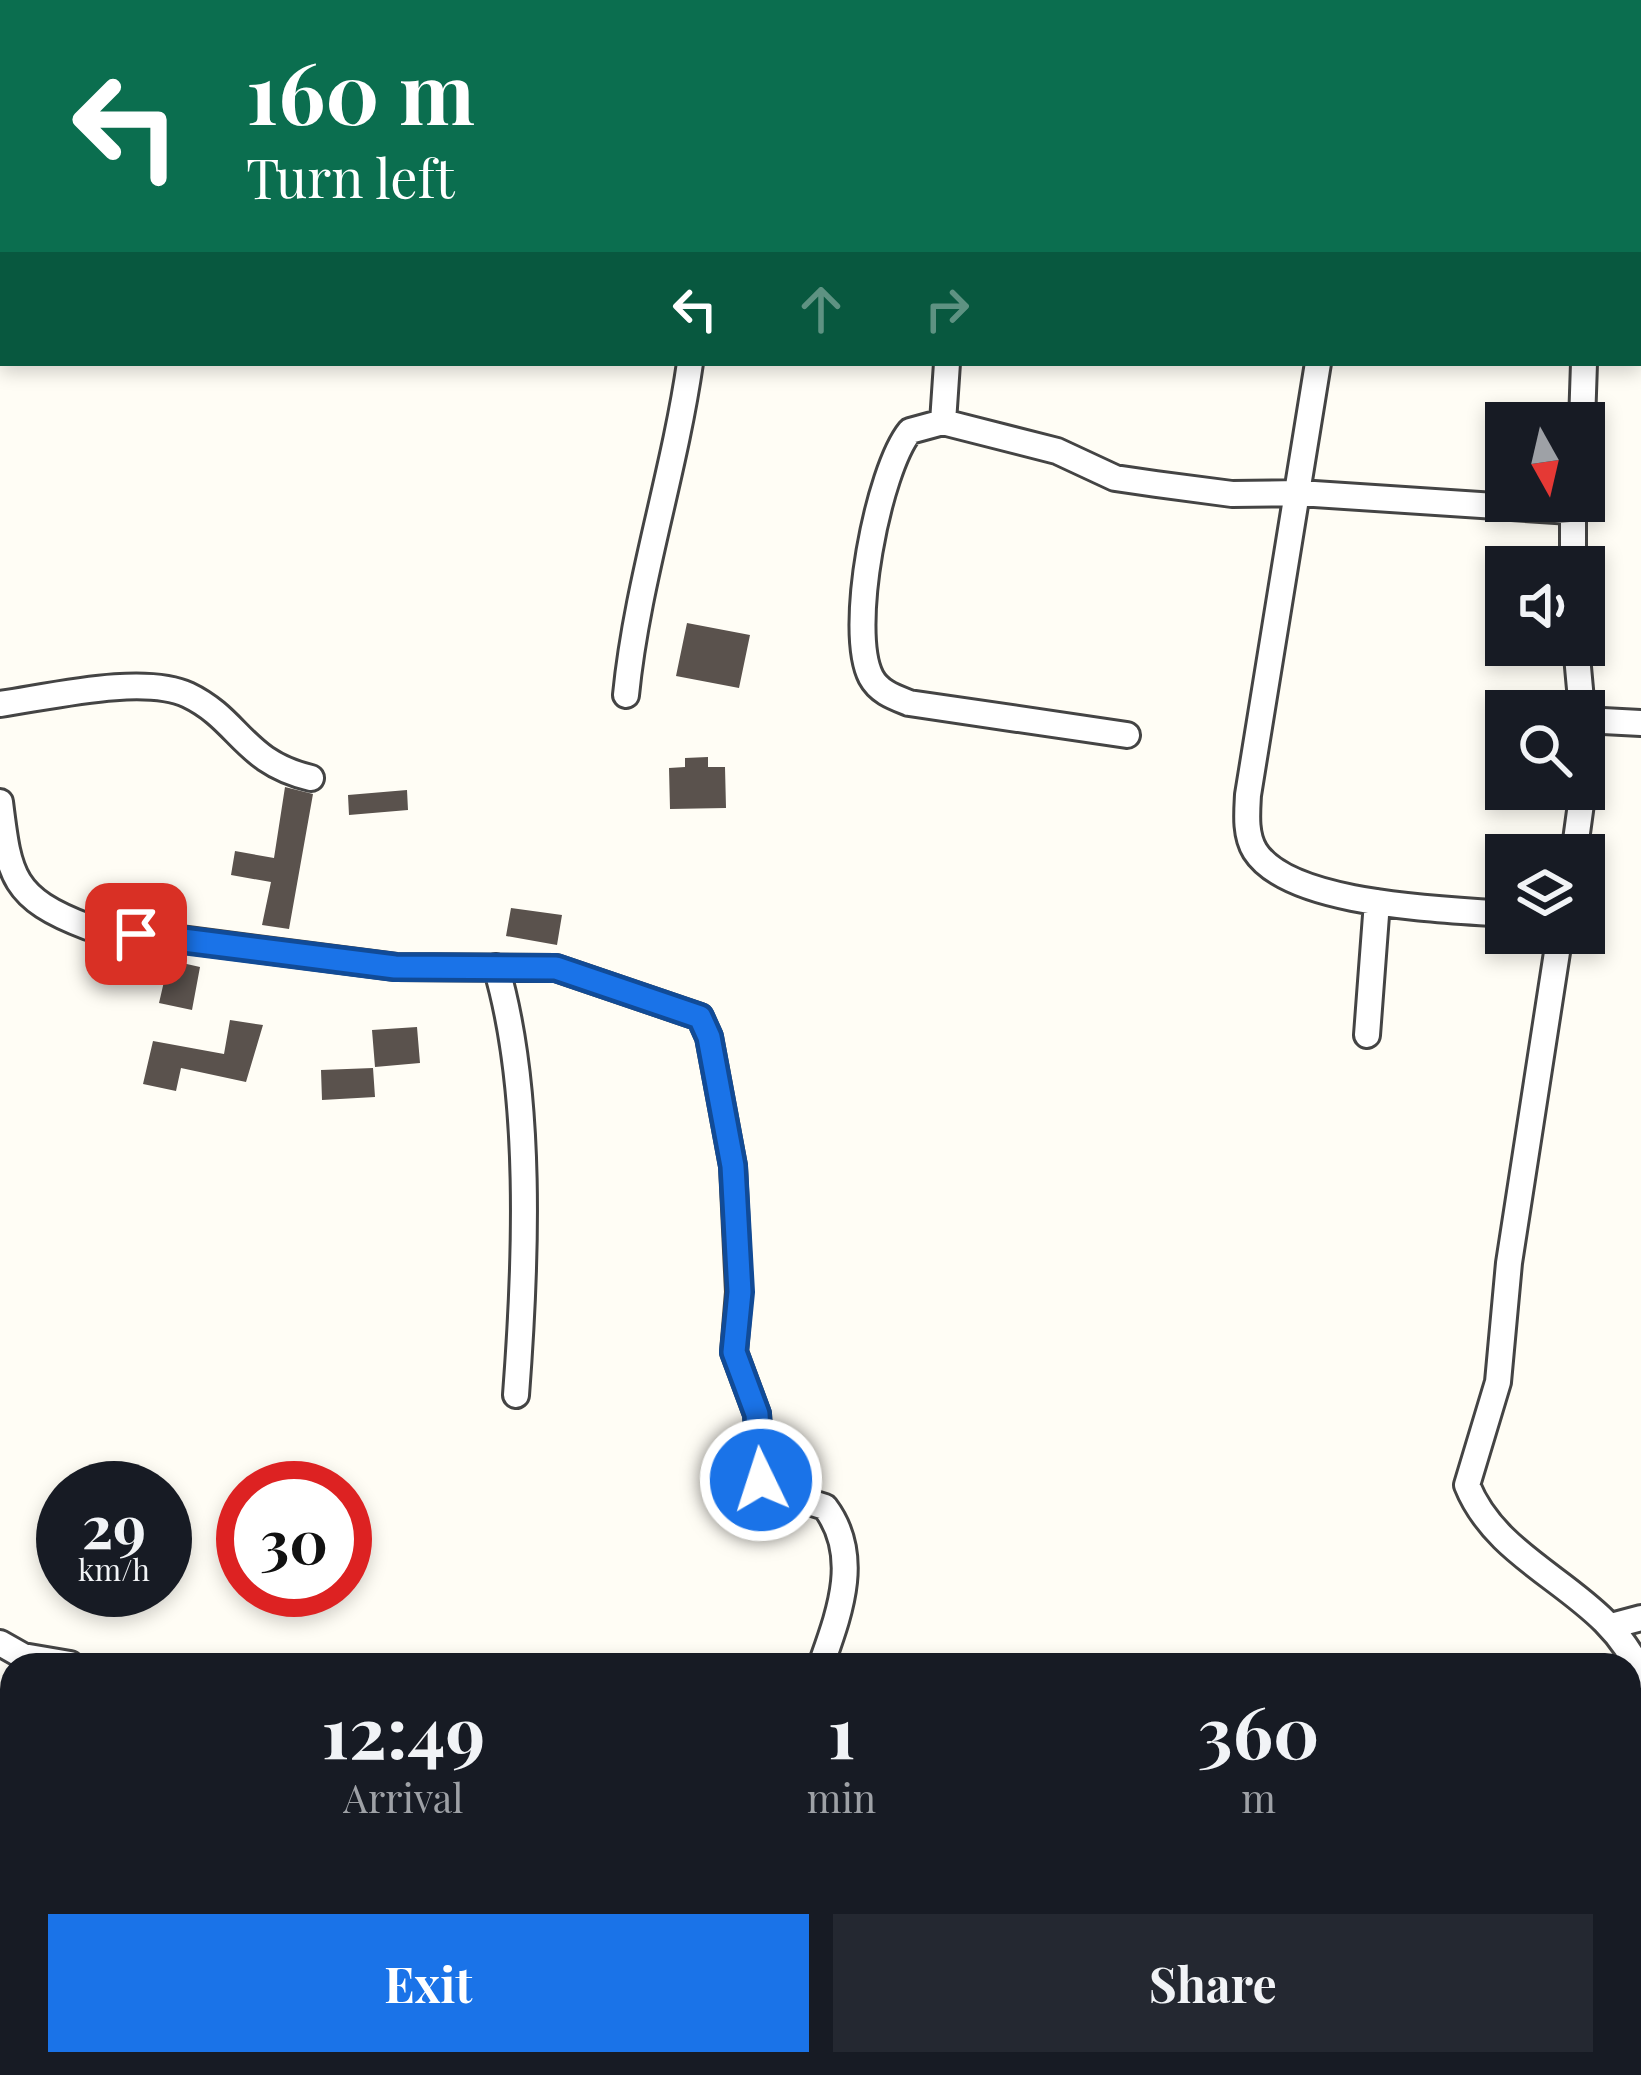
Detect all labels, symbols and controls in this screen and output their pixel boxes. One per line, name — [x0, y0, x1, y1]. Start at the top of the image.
text: 160 m — [246, 34, 475, 146]
icon: left — [48, 48, 204, 204]
text: Turn left — [246, 141, 455, 213]
icon: left — [662, 276, 728, 342]
icon: ahead — [788, 276, 854, 342]
icon: right — [914, 276, 980, 342]
north arrow — [1485, 402, 1605, 522]
map controls — [1485, 402, 1605, 954]
button: sound — [1485, 546, 1605, 666]
button: search — [1485, 690, 1605, 810]
button: layers — [1485, 834, 1605, 954]
pin — [85, 883, 187, 985]
icon: arrive — [103, 901, 169, 967]
position arrow — [698, 1417, 824, 1543]
speed limit sign: 30 — [216, 1461, 372, 1617]
text: 29 — [82, 1484, 146, 1564]
text: km/h — [78, 1549, 150, 1589]
text: 12:49 — [321, 1681, 485, 1777]
text: 1 — [828, 1681, 855, 1777]
text: 360 — [1198, 1681, 1320, 1777]
text: Arrival — [343, 1771, 463, 1823]
text: min — [807, 1771, 876, 1823]
text: m — [1241, 1771, 1276, 1823]
button: Exit — [48, 1914, 809, 2052]
button: Share — [833, 1914, 1593, 2052]

